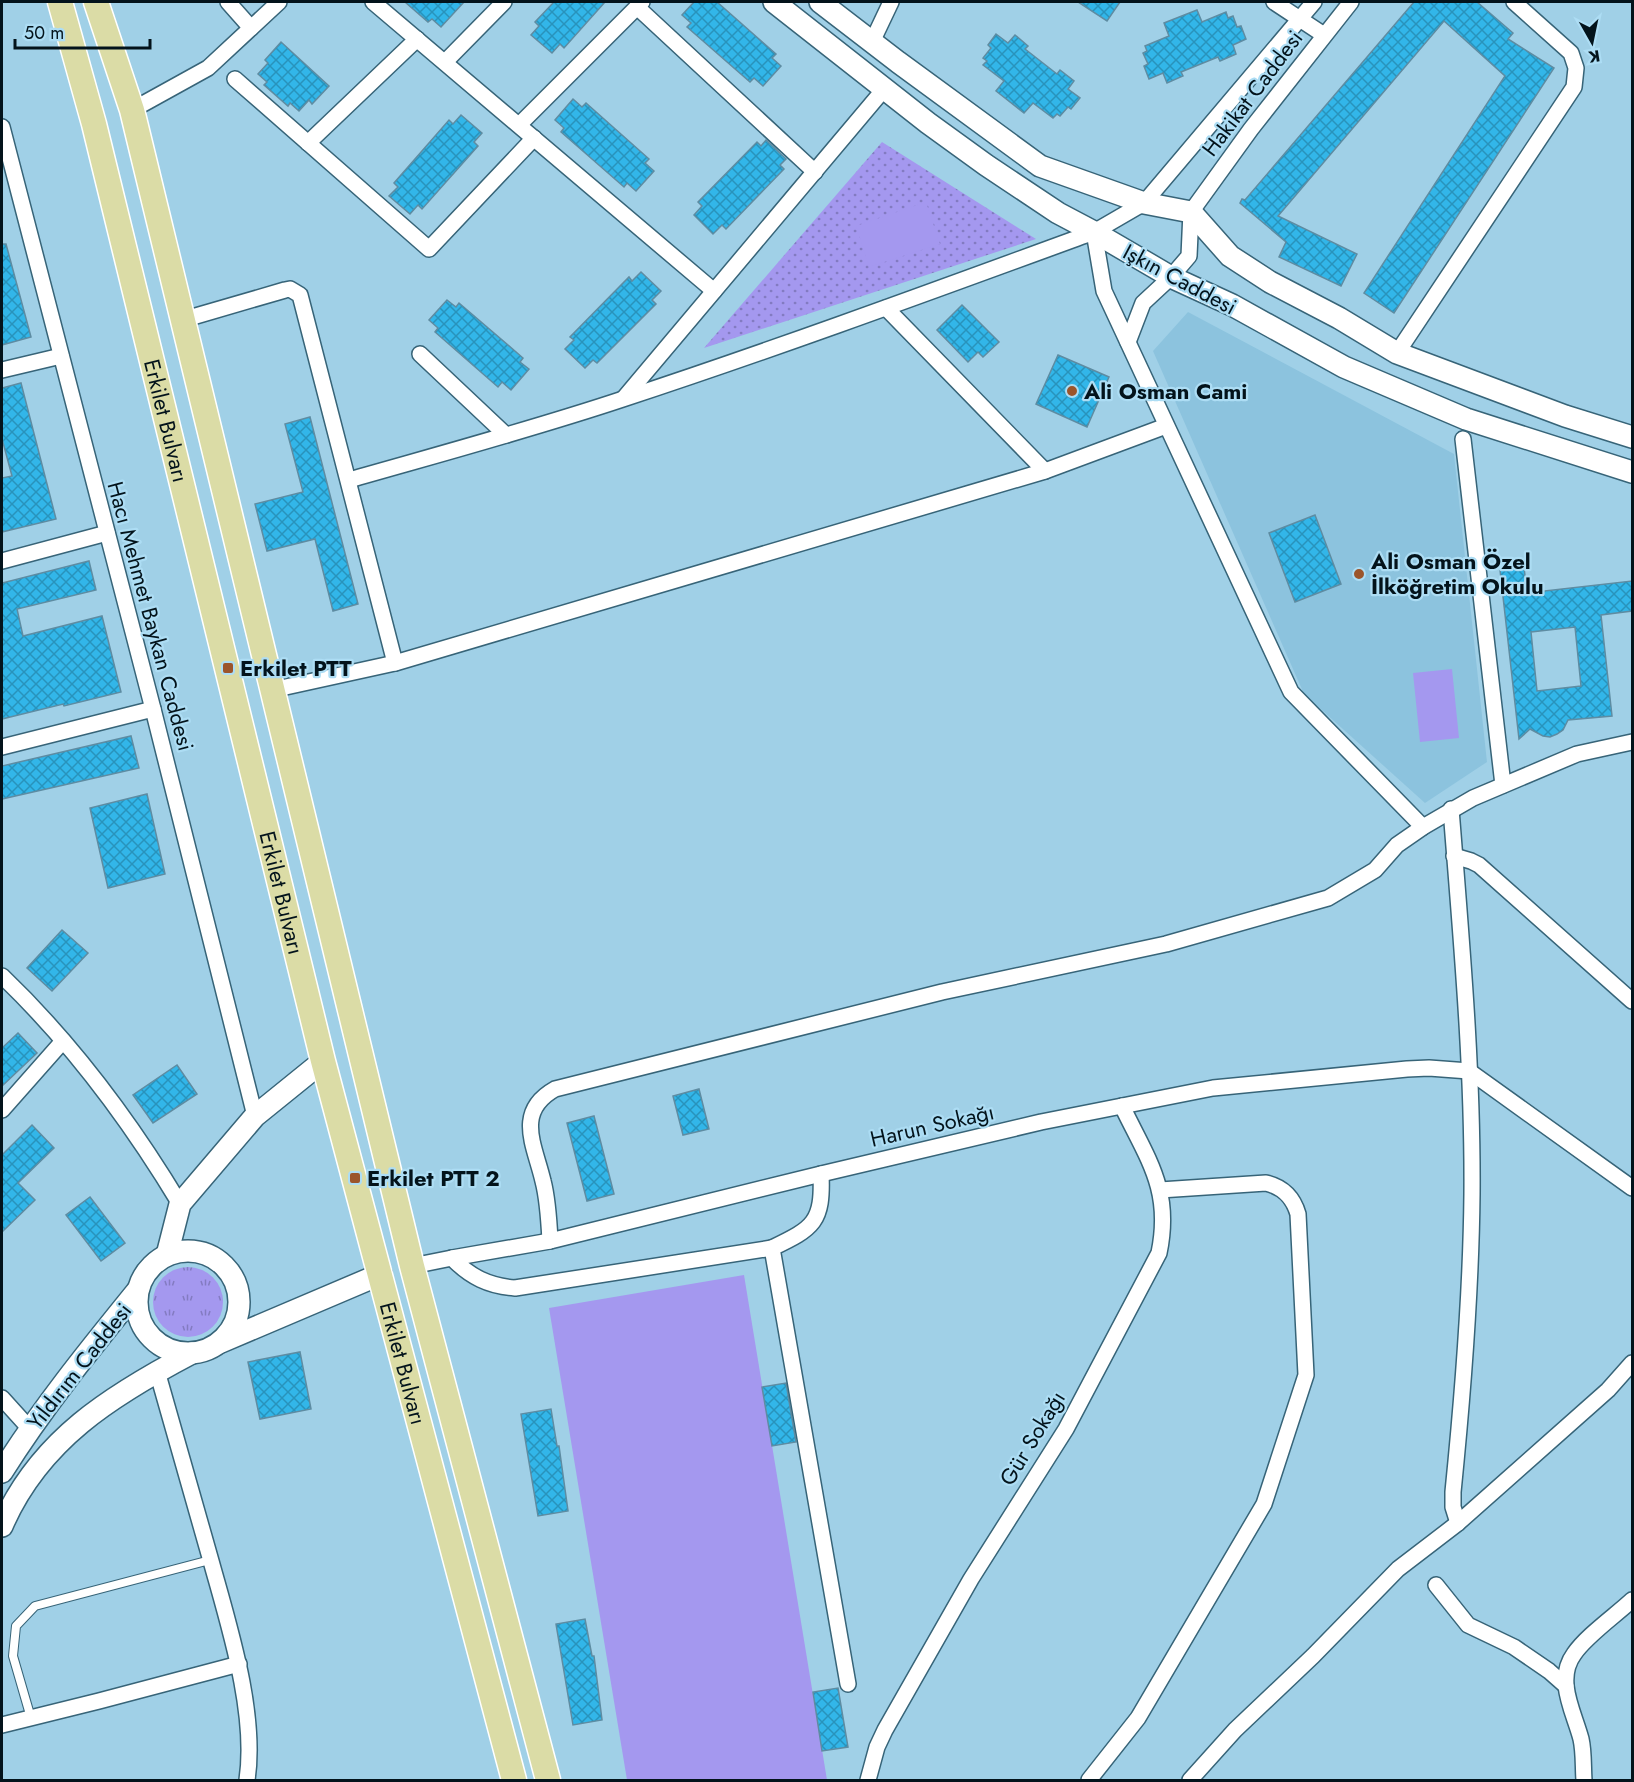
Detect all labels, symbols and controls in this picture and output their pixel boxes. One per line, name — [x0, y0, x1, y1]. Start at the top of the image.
scale bar — [15, 12, 150, 50]
north arrow — [1562, 12, 1622, 72]
text: 50 m — [24, 20, 64, 46]
street label: Hakikat Caddesi — [1194, 23, 1310, 163]
text: K — [1586, 44, 1602, 69]
street label: Işkın Caddesi — [1118, 236, 1242, 322]
street label: Erkilet Bulvarı — [136, 356, 197, 486]
place label: Ali Osman Cami — [1083, 375, 1247, 407]
marker: Ali Osman Cami — [1065, 384, 1079, 398]
street label: Hacı Mehmet Baykan Caddesi — [100, 478, 202, 754]
place label: Ali Osman Özel İlköğretim Okulu — [1370, 545, 1544, 602]
marker: Ali Osman Özel İlköğretim Okulu — [1352, 567, 1366, 581]
place label: Erkilet PTT — [240, 652, 352, 684]
marker: Erkilet PTT — [221, 661, 235, 675]
street label: Erkilet Bulvarı — [251, 828, 312, 958]
street label: Harun Sokağı — [867, 1095, 997, 1155]
place label: Erkilet PTT 2 — [367, 1162, 500, 1194]
marker: Erkilet PTT 2 — [348, 1171, 362, 1185]
street label: Yıldırım Caddesi — [19, 1296, 139, 1436]
street label: Erkilet Bulvarı — [372, 1298, 435, 1428]
street label: Gür Sokağı — [991, 1385, 1073, 1491]

